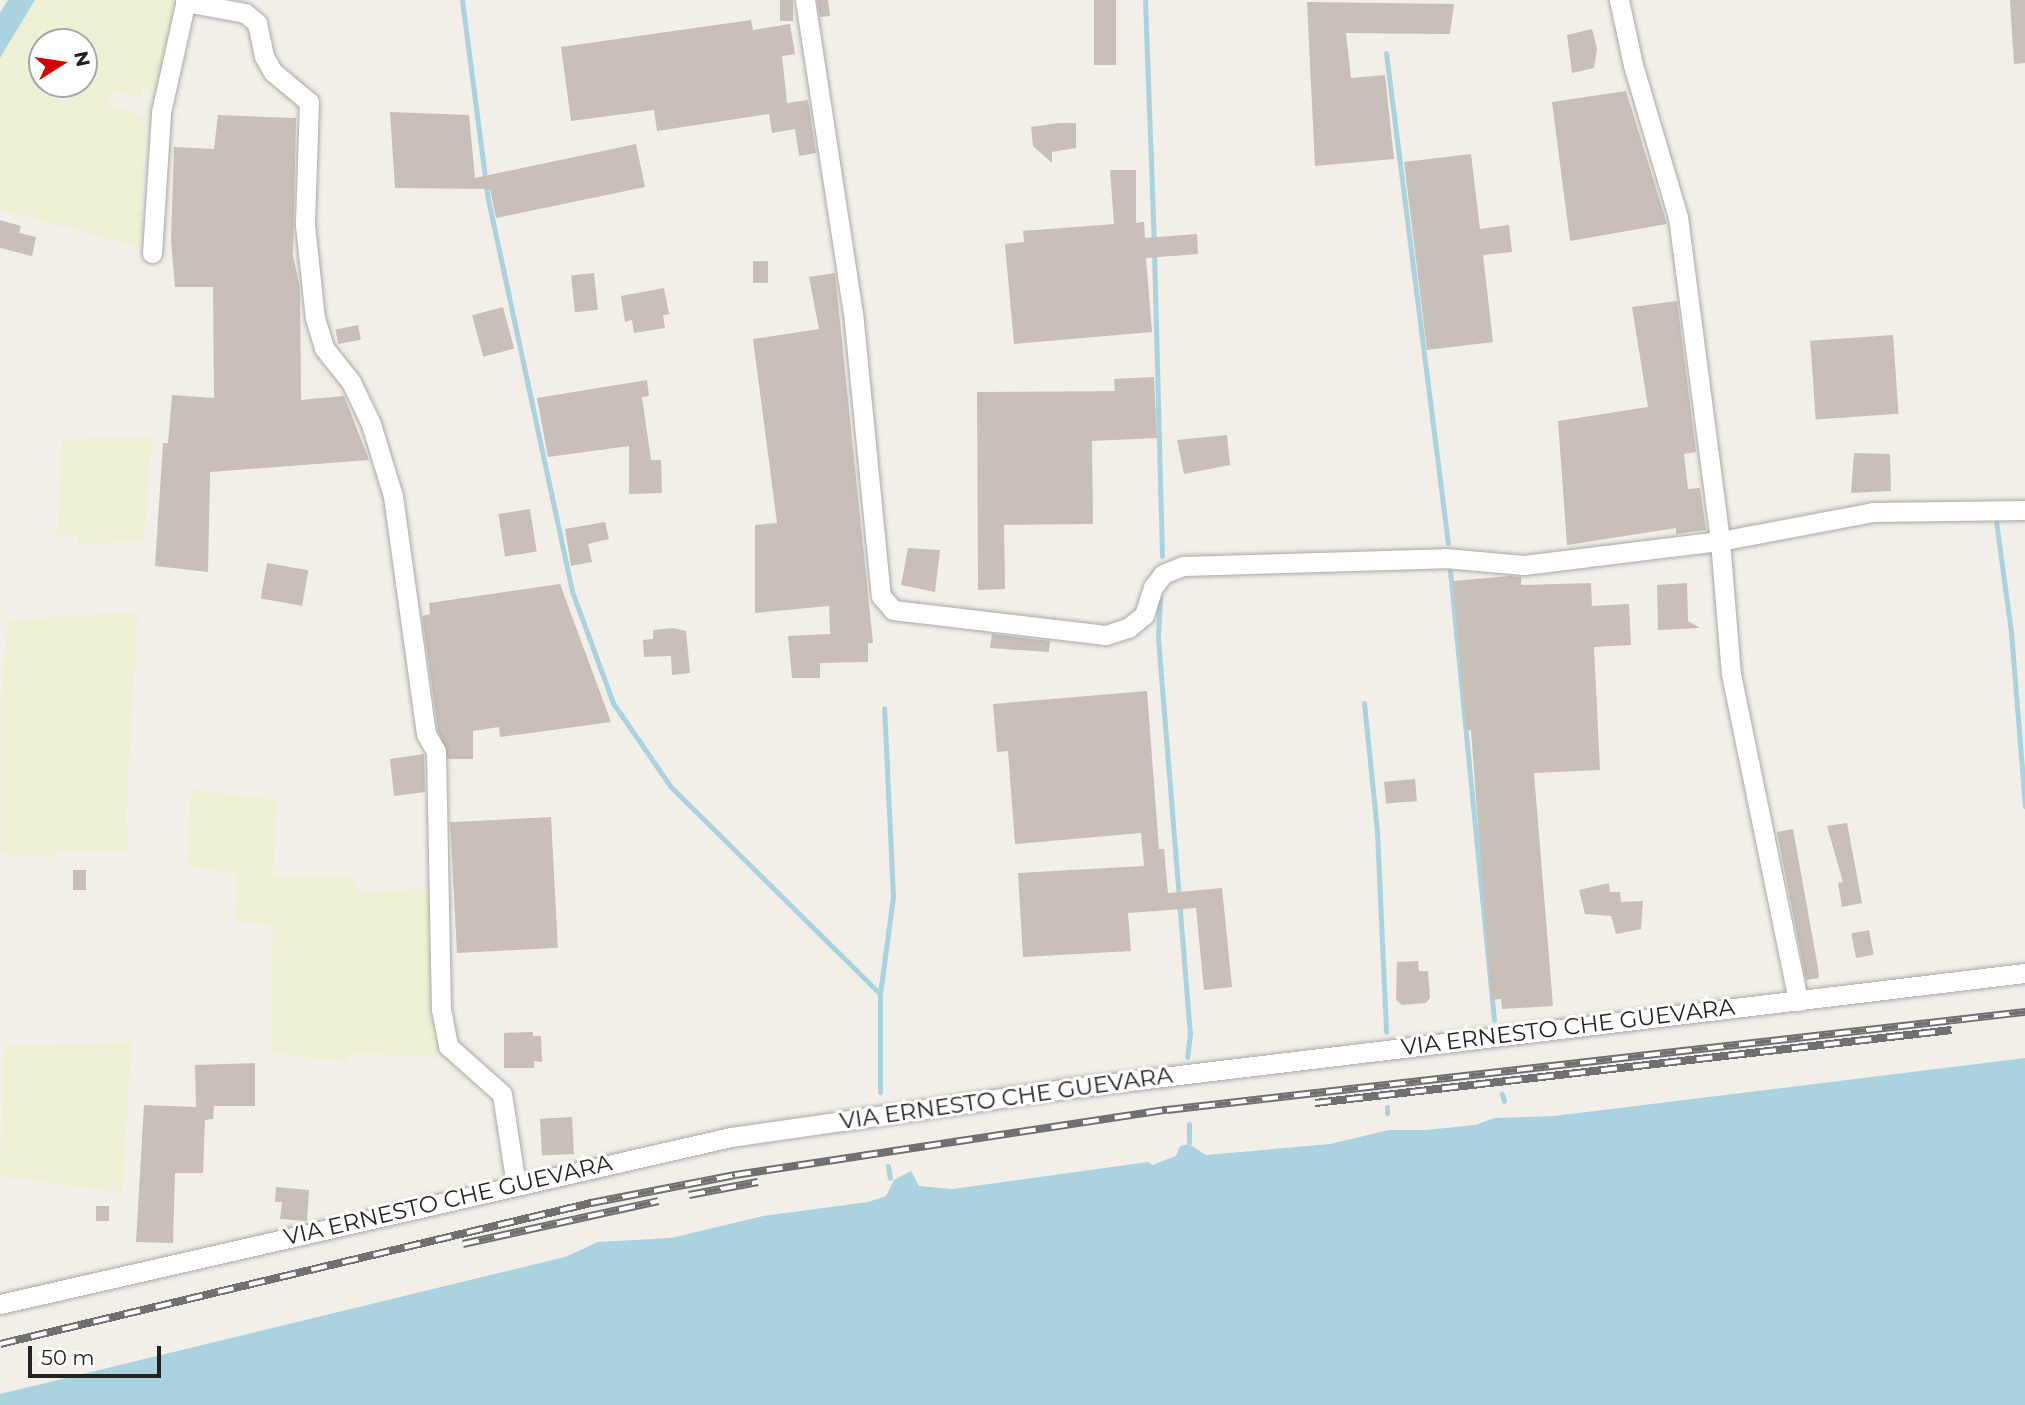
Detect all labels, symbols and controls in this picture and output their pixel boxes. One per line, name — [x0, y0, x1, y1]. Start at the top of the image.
north arrow — [28, 28, 98, 98]
text: N — [69, 49, 95, 69]
street label: VIA ERNESTO CHE GUEVARA — [1400, 993, 1736, 1061]
street label: VIA ERNESTO CHE GUEVARA — [838, 1061, 1174, 1135]
street label: VIA ERNESTO CHE GUEVARA — [281, 1149, 615, 1251]
scale bar — [32, 1332, 164, 1376]
text: 50 m — [41, 1345, 95, 1370]

